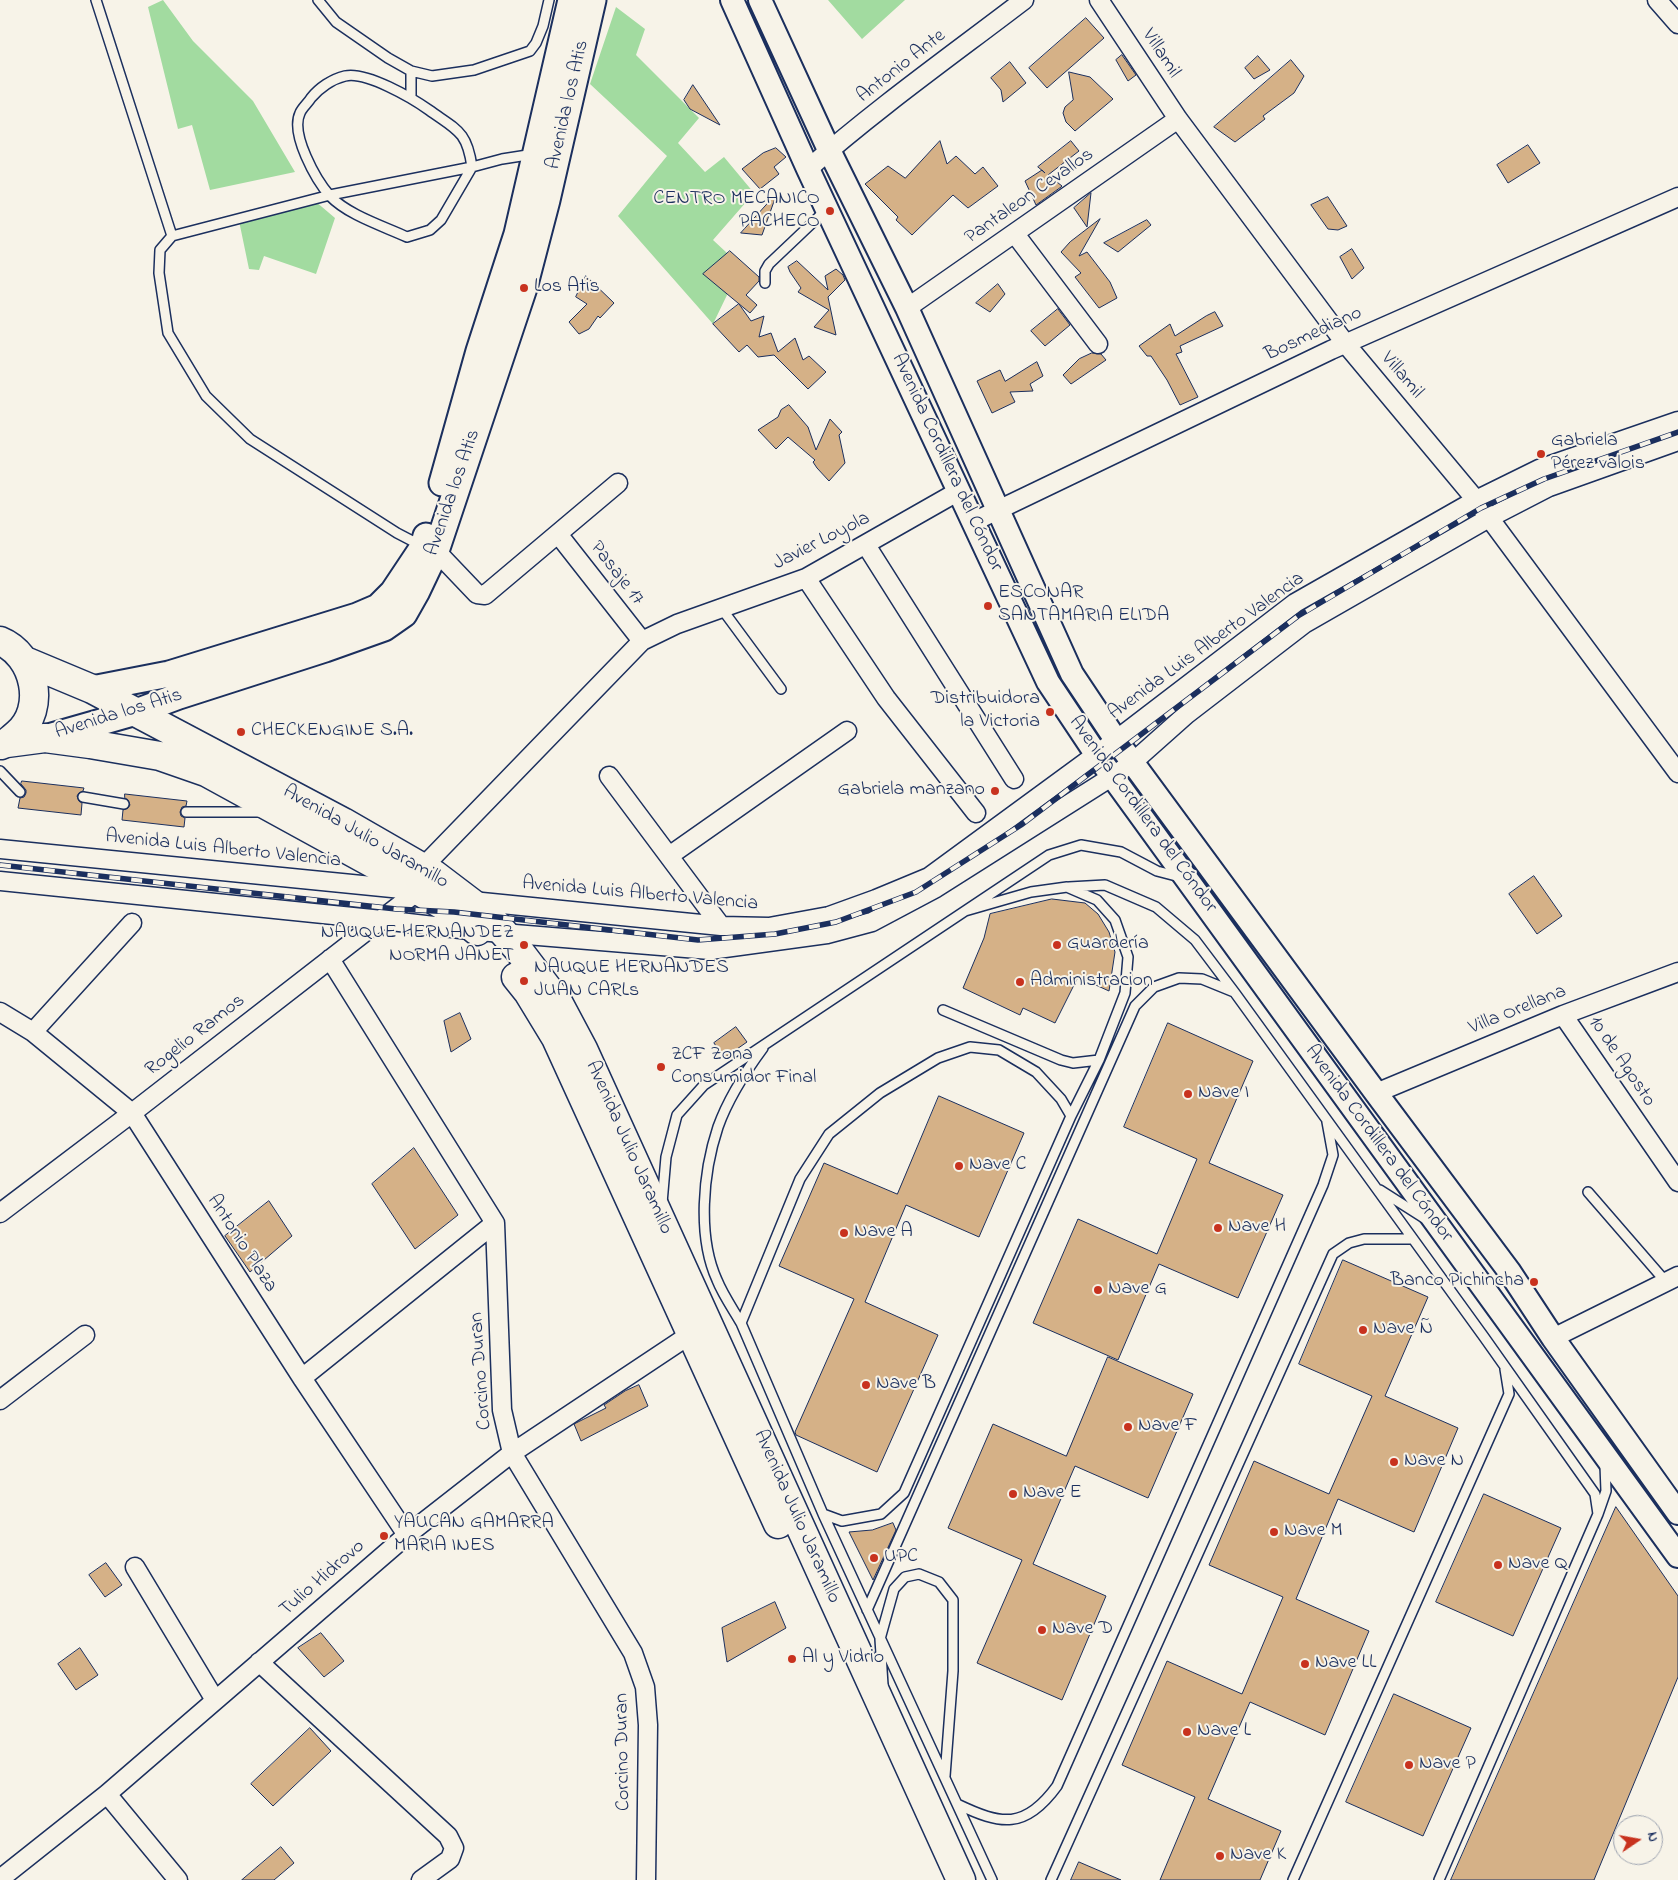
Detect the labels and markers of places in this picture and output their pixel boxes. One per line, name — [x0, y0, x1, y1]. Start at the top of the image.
place label: CENTRO MECANICO PACHECO — [653, 188, 820, 235]
marker: CENTRO MECANICO PACHECO — [824, 205, 836, 217]
place label: Los Atis — [534, 276, 600, 300]
marker: Los Atis — [518, 282, 530, 294]
place label: Gabriela Pérez valois — [1551, 430, 1645, 477]
marker: Gabriela Pérez valois — [1535, 448, 1547, 460]
place label: ESCONAR SANTAMARIA ELIDA — [998, 582, 1169, 629]
marker: ESCONAR SANTAMARIA ELIDA — [982, 600, 994, 612]
place label: Distribuidora la Victoria — [931, 688, 1040, 735]
marker: Distribuidora la Victoria — [1044, 706, 1056, 718]
place label: CHECKENGINE S.A. — [251, 720, 413, 744]
marker: CHECKENGINE S.A. — [235, 726, 247, 738]
place label: Gabriela manzano — [838, 779, 985, 803]
marker: Gabriela manzano — [989, 785, 1001, 797]
place label: NAUQUE HERNANDEZ NORMA JANET — [321, 922, 514, 969]
place label: Guardería — [1067, 933, 1149, 957]
marker: NAUQUE HERNANDEZ NORMA JANET — [518, 939, 530, 951]
marker: Guardería — [1051, 939, 1063, 951]
place label: NAUQUE HERNANDES JUAN CARLs — [534, 957, 729, 1004]
place label: Administracion — [1030, 970, 1153, 994]
marker: NAUQUE HERNANDES JUAN CARLs — [518, 975, 530, 987]
marker: Administracion — [1014, 976, 1026, 988]
place label: ZCF Zona Consumidor Final — [671, 1044, 816, 1091]
marker: ZCF Zona Consumidor Final — [655, 1061, 667, 1073]
place label: Nave I — [1198, 1082, 1249, 1106]
marker: Nave I — [1182, 1088, 1194, 1100]
place label: Nave C — [969, 1154, 1027, 1178]
marker: Nave C — [953, 1160, 965, 1172]
place label: Nave H — [1228, 1216, 1286, 1240]
place label: Nave A — [854, 1221, 913, 1245]
marker: Nave H — [1212, 1222, 1224, 1234]
marker: Nave A — [838, 1227, 850, 1239]
place label: Banco Pichincha — [1391, 1270, 1524, 1294]
marker: Banco Pichincha — [1528, 1276, 1540, 1288]
place label: Nave G — [1108, 1278, 1167, 1302]
marker: Nave G — [1092, 1284, 1104, 1296]
place label: Nave Ñ — [1373, 1318, 1433, 1342]
marker: Nave Ñ — [1357, 1324, 1369, 1336]
place label: Nave B — [876, 1373, 936, 1397]
marker: Nave B — [860, 1379, 872, 1391]
place label: Nave F — [1138, 1415, 1198, 1439]
marker: Nave F — [1122, 1421, 1134, 1433]
place label: Nave N — [1404, 1450, 1464, 1474]
marker: Nave N — [1388, 1456, 1400, 1468]
place label: Nave E — [1023, 1482, 1082, 1506]
marker: Nave E — [1007, 1488, 1019, 1500]
place label: YAUCAN GAMARRA MARIA INES — [394, 1512, 554, 1559]
place label: Nave M — [1284, 1520, 1343, 1544]
marker: Nave M — [1268, 1526, 1280, 1538]
marker: YAUCAN GAMARRA MARIA INES — [378, 1530, 390, 1542]
place label: UPC — [884, 1546, 918, 1570]
marker: UPC — [868, 1552, 880, 1564]
place label: Nave Q — [1508, 1553, 1567, 1577]
marker: Nave Q — [1492, 1559, 1504, 1571]
place label: Nave D — [1052, 1618, 1113, 1642]
marker: Nave D — [1036, 1624, 1048, 1636]
place label: Al y Vidrio — [802, 1647, 884, 1671]
place label: Nave LL — [1315, 1652, 1376, 1676]
marker: Al y Vidrio — [786, 1653, 798, 1665]
marker: Nave LL — [1299, 1658, 1311, 1670]
place label: Nave L — [1197, 1720, 1251, 1744]
marker: Nave L — [1181, 1726, 1193, 1738]
place label: Nave P — [1419, 1753, 1476, 1777]
marker: Nave P — [1403, 1759, 1415, 1771]
place label: Nave K — [1230, 1844, 1286, 1868]
marker: Nave K — [1214, 1850, 1226, 1862]

